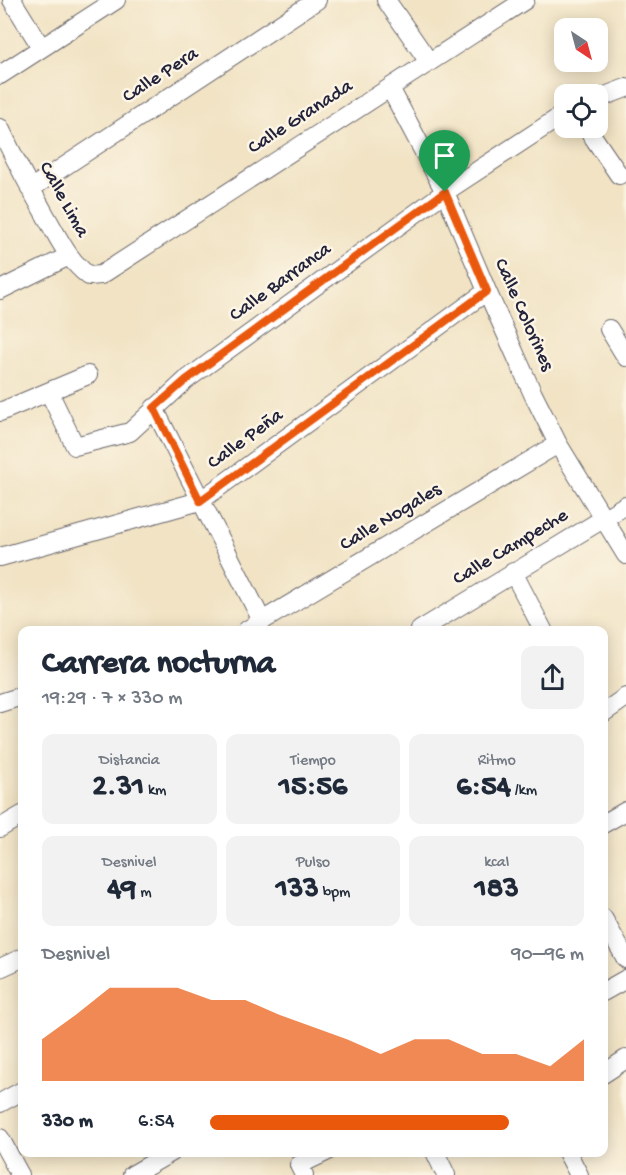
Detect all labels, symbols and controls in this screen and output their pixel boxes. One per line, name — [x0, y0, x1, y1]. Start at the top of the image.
north arrow — [554, 18, 608, 72]
map controls — [554, 18, 608, 138]
street label: Calle Pera — [119, 43, 204, 109]
street label: Calle Granada — [244, 75, 358, 160]
button: locate — [554, 84, 608, 138]
pin — [419, 130, 470, 192]
icon: arrive — [428, 139, 461, 172]
street label: Calle Lima — [33, 158, 94, 243]
street label: Calle Barranca — [226, 238, 337, 328]
street label: Calle Colorines — [488, 255, 558, 375]
street label: Calle Peña — [204, 404, 289, 475]
street label: Calle Nogales — [336, 479, 446, 557]
street label: Calle Campeche — [449, 504, 573, 591]
text: Carrera nocturna — [42, 646, 275, 684]
button: share — [521, 646, 584, 709]
text: 19:29 · 7 × 330 m — [42, 688, 183, 711]
text: Distancia — [99, 752, 160, 771]
text: Tiempo — [290, 752, 336, 771]
text: Ritmo — [478, 752, 516, 771]
text: 2.31 — [92, 771, 144, 806]
text: 15:56 — [279, 771, 347, 806]
text: 6:54 — [456, 771, 511, 806]
text: km — [144, 782, 166, 801]
text: /km — [511, 782, 537, 801]
text: Desnivel — [102, 854, 157, 873]
text: Pulso — [296, 854, 330, 873]
text: kcal — [484, 854, 509, 873]
text: 49 — [107, 873, 136, 908]
text: 133 — [276, 873, 319, 908]
text: 183 — [475, 873, 519, 908]
text: m — [136, 884, 152, 903]
text: bpm — [319, 884, 350, 903]
text: Desnivel — [42, 944, 110, 967]
text: 90–96 m — [511, 944, 584, 967]
text: 330 m — [42, 1111, 93, 1134]
text: 6:54 — [138, 1111, 174, 1134]

